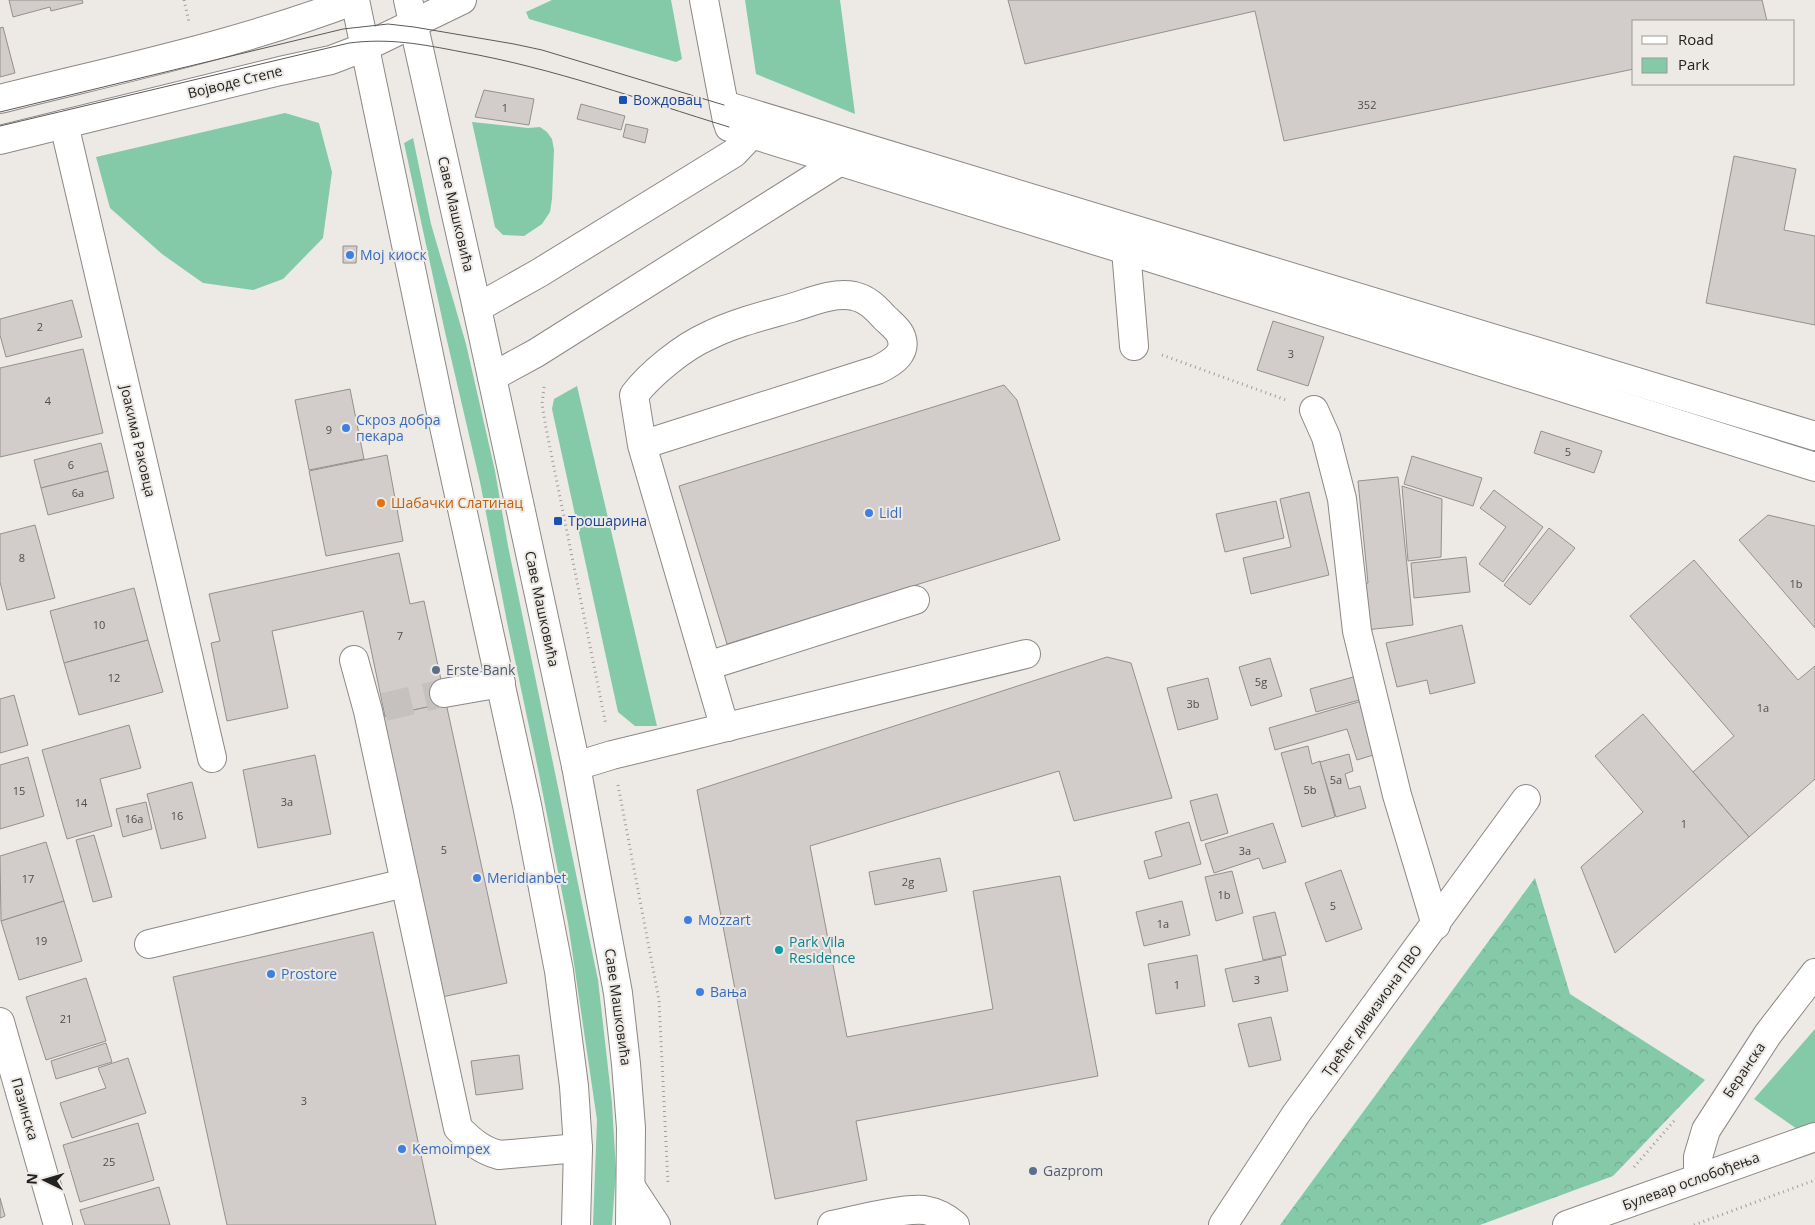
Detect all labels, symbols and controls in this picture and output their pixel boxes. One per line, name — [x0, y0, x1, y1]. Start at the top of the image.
legend — [1632, 20, 1795, 85]
text: Road — [1678, 29, 1714, 49]
text: Park — [1678, 54, 1709, 74]
street label: Војводе Степе — [186, 61, 284, 102]
place label: Вождовац — [633, 90, 702, 109]
marker: Вождовац — [617, 94, 629, 106]
house number: 352 — [1358, 97, 1376, 112]
house number: 1 — [502, 100, 508, 115]
street label: Саве Машковића — [434, 154, 479, 273]
place label: Мој киоск — [360, 245, 427, 264]
marker: Мој киоск — [344, 249, 356, 261]
house number: 2 — [37, 319, 43, 334]
house number: 3 — [1288, 346, 1294, 361]
street label: Јоакима Раковца — [116, 381, 161, 499]
house number: 4 — [45, 393, 52, 408]
place label: Скроз добра пекара — [356, 410, 441, 445]
house number: 9 — [326, 422, 332, 437]
marker: Скроз добра пекара — [340, 422, 352, 434]
house number: 5 — [1565, 444, 1571, 459]
house number: 6 — [68, 457, 74, 472]
house number: 6a — [72, 485, 84, 500]
place label: Шабачки Слатинац — [391, 493, 523, 512]
marker: Шабачки Слатинац — [375, 497, 387, 509]
place label: Lidl — [879, 503, 902, 522]
marker: Lidl — [863, 507, 875, 519]
place label: Трошарина — [568, 511, 647, 530]
marker: Трошарина — [552, 515, 564, 527]
street label: Саве Машковића — [521, 549, 564, 669]
house number: 8 — [19, 550, 25, 565]
house number: 1b — [1789, 576, 1803, 591]
house number: 10 — [93, 617, 105, 632]
house number: 7 — [397, 628, 403, 643]
place label: Erste Bank — [446, 660, 516, 679]
marker: Erste Bank — [430, 664, 442, 676]
house number: 12 — [108, 670, 120, 685]
house number: 5g — [1255, 674, 1267, 689]
house number: 3b — [1186, 696, 1200, 711]
house number: 1a — [1757, 700, 1769, 715]
house number: 5a — [1330, 772, 1342, 787]
house number: 5b — [1303, 782, 1317, 797]
house number: 15 — [13, 783, 25, 798]
house number: 3a — [281, 794, 293, 809]
house number: 14 — [75, 795, 88, 810]
house number: 16 — [171, 808, 183, 823]
house number: 16a — [125, 811, 143, 826]
house number: 1 — [1681, 816, 1687, 831]
house number: 5 — [441, 842, 447, 857]
house number: 3a — [1239, 843, 1251, 858]
place label: Meridianbet — [487, 868, 567, 887]
house number: 17 — [22, 871, 34, 886]
marker: Meridianbet — [471, 872, 483, 884]
house number: 2g — [902, 874, 914, 889]
house number: 1b — [1217, 887, 1231, 902]
house number: 5 — [1330, 898, 1336, 913]
place label: Mozzart — [698, 910, 751, 929]
marker: Mozzart — [682, 914, 694, 926]
house number: 1a — [1157, 916, 1169, 931]
place label: Park Vila Residence — [789, 932, 855, 967]
house number: 19 — [35, 933, 47, 948]
street label: Трећег дивизиона ПВО — [1317, 941, 1426, 1080]
marker: Park Vila Residence — [773, 944, 785, 956]
street label: Саве Машковића — [601, 947, 636, 1067]
place label: Prostore — [281, 964, 337, 983]
marker: Prostore — [265, 968, 277, 980]
house number: 3 — [1254, 972, 1260, 987]
house number: 1 — [1174, 977, 1180, 992]
place label: Вања — [710, 982, 747, 1001]
marker: Вања — [694, 986, 706, 998]
house number: 21 — [60, 1011, 72, 1026]
street label: Беранска — [1718, 1038, 1769, 1101]
street label: Пазинска — [7, 1075, 43, 1142]
house number: 3 — [301, 1093, 307, 1108]
place label: Kemoimpex — [412, 1139, 491, 1158]
marker: Kemoimpex — [396, 1143, 408, 1155]
street label: Булевар ослобођења — [1620, 1147, 1762, 1214]
house number: 25 — [103, 1154, 115, 1169]
north arrow — [20, 1155, 70, 1205]
place label: Gazprom — [1043, 1161, 1103, 1180]
marker: Gazprom — [1027, 1165, 1039, 1177]
text: N — [22, 1172, 42, 1185]

